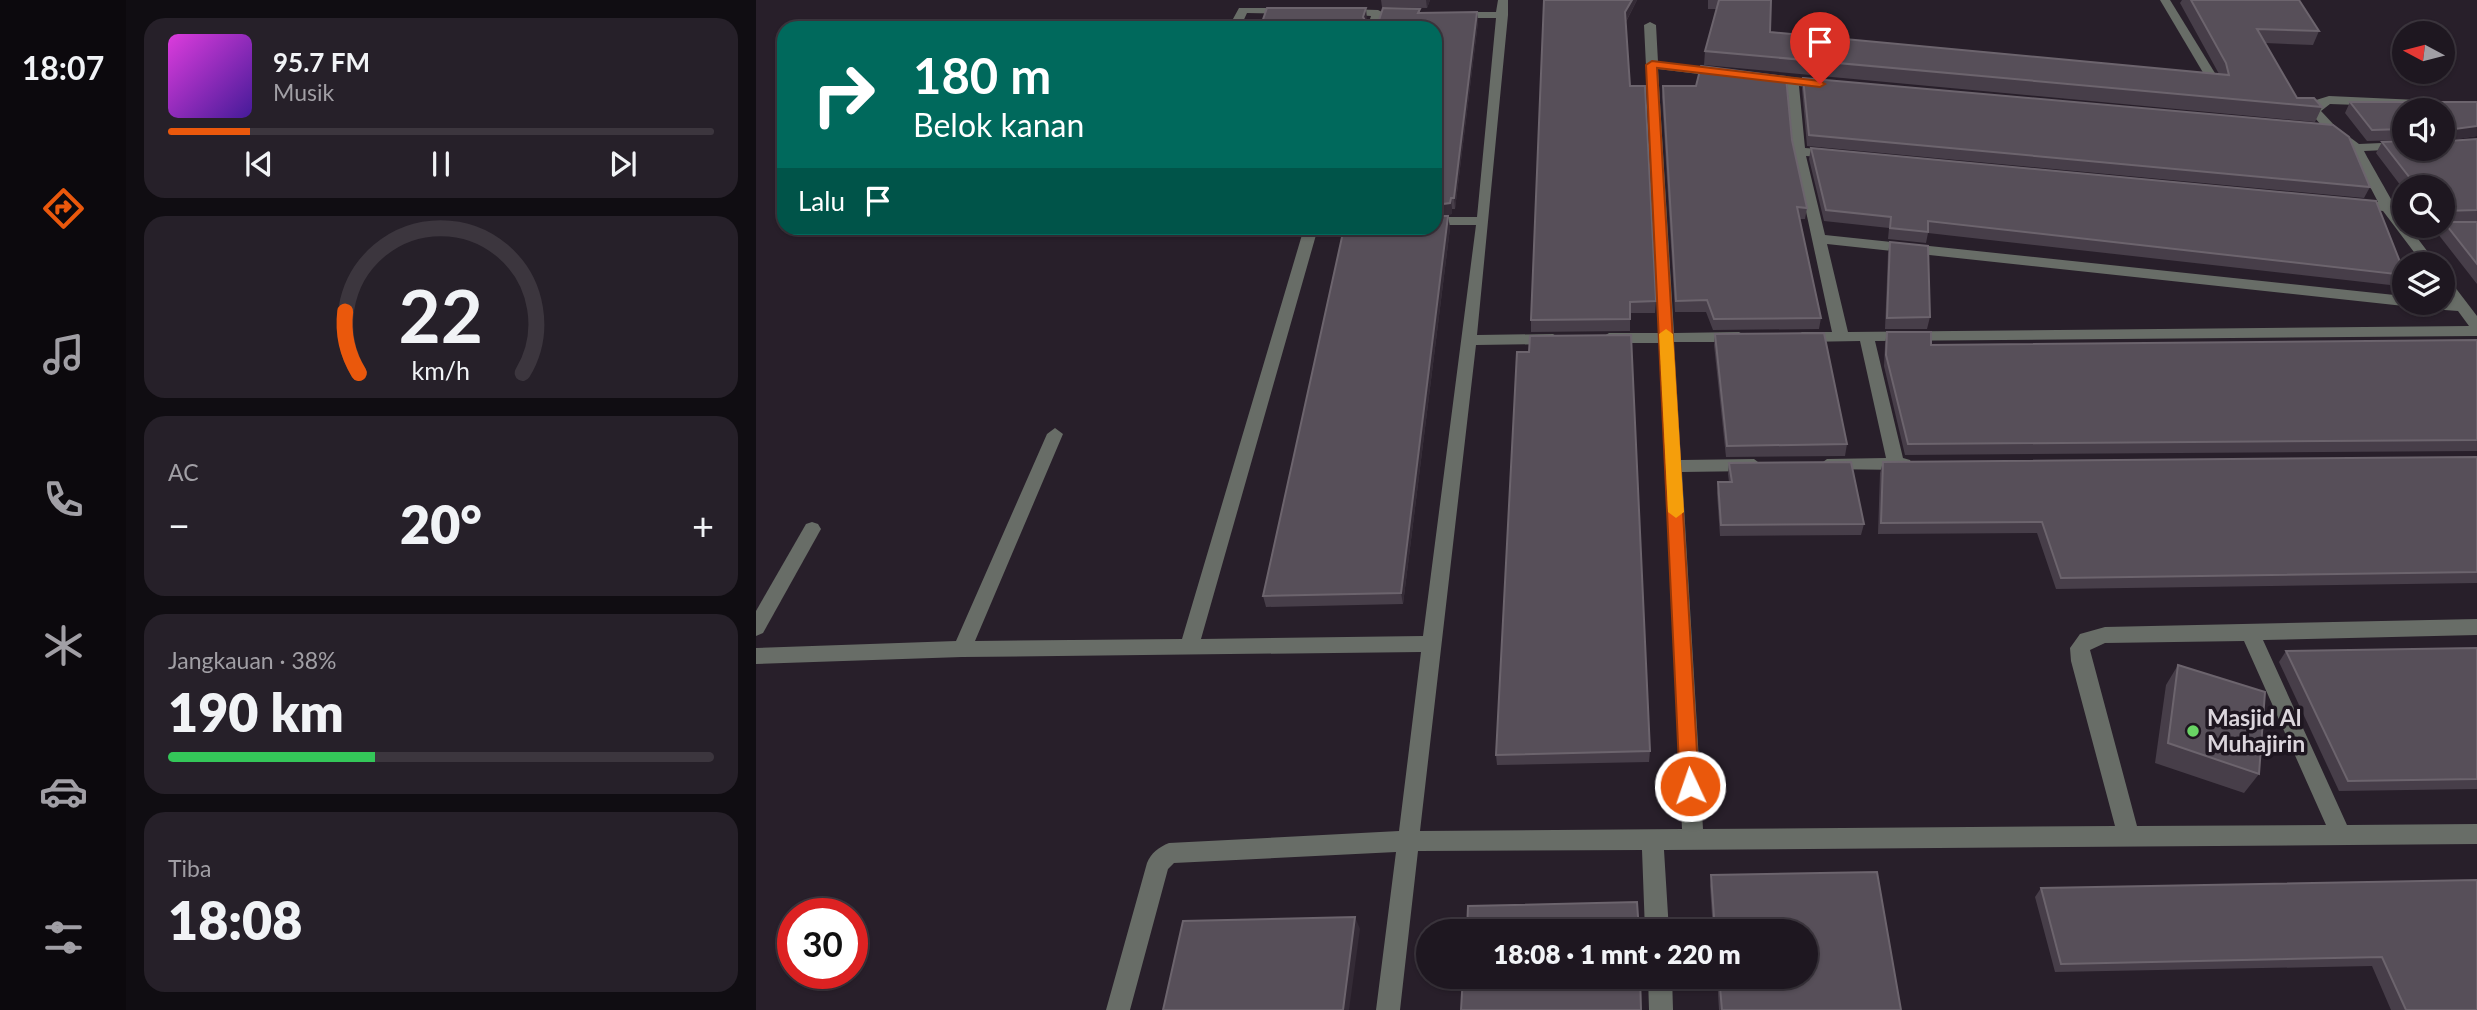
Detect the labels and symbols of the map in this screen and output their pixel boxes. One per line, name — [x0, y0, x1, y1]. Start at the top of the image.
pin — [1790, 12.0, 1850, 84]
north arrow — [2392, 21, 2455, 84]
place label: Masjid Al Muhajirin — [2207, 703, 2305, 757]
marker: Masjid Al Muhajirin — [2185, 723, 2201, 739]
position arrow — [1653, 749, 1727, 823]
speed limit sign: 30 — [777, 898, 868, 989]

